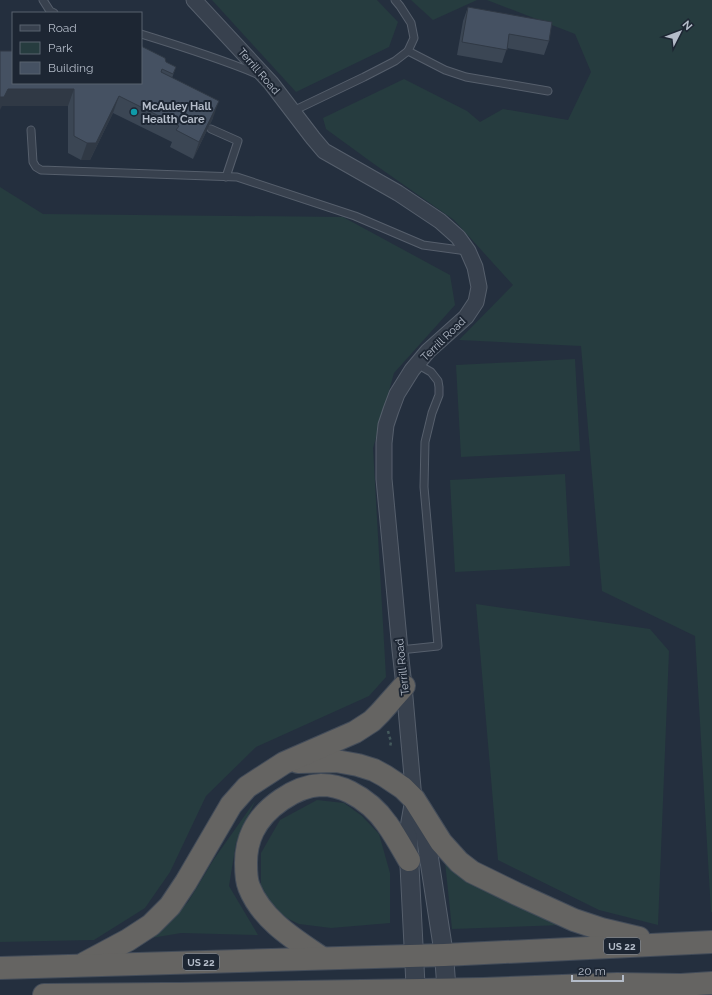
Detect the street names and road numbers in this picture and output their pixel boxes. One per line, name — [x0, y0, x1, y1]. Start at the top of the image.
street label: Terrill Road — [235, 46, 282, 97]
street label: Terrill Road — [418, 315, 468, 364]
street label: Terrill Road — [393, 638, 412, 696]
road number: US 22 — [604, 938, 640, 954]
road number: US 22 — [183, 954, 219, 970]

